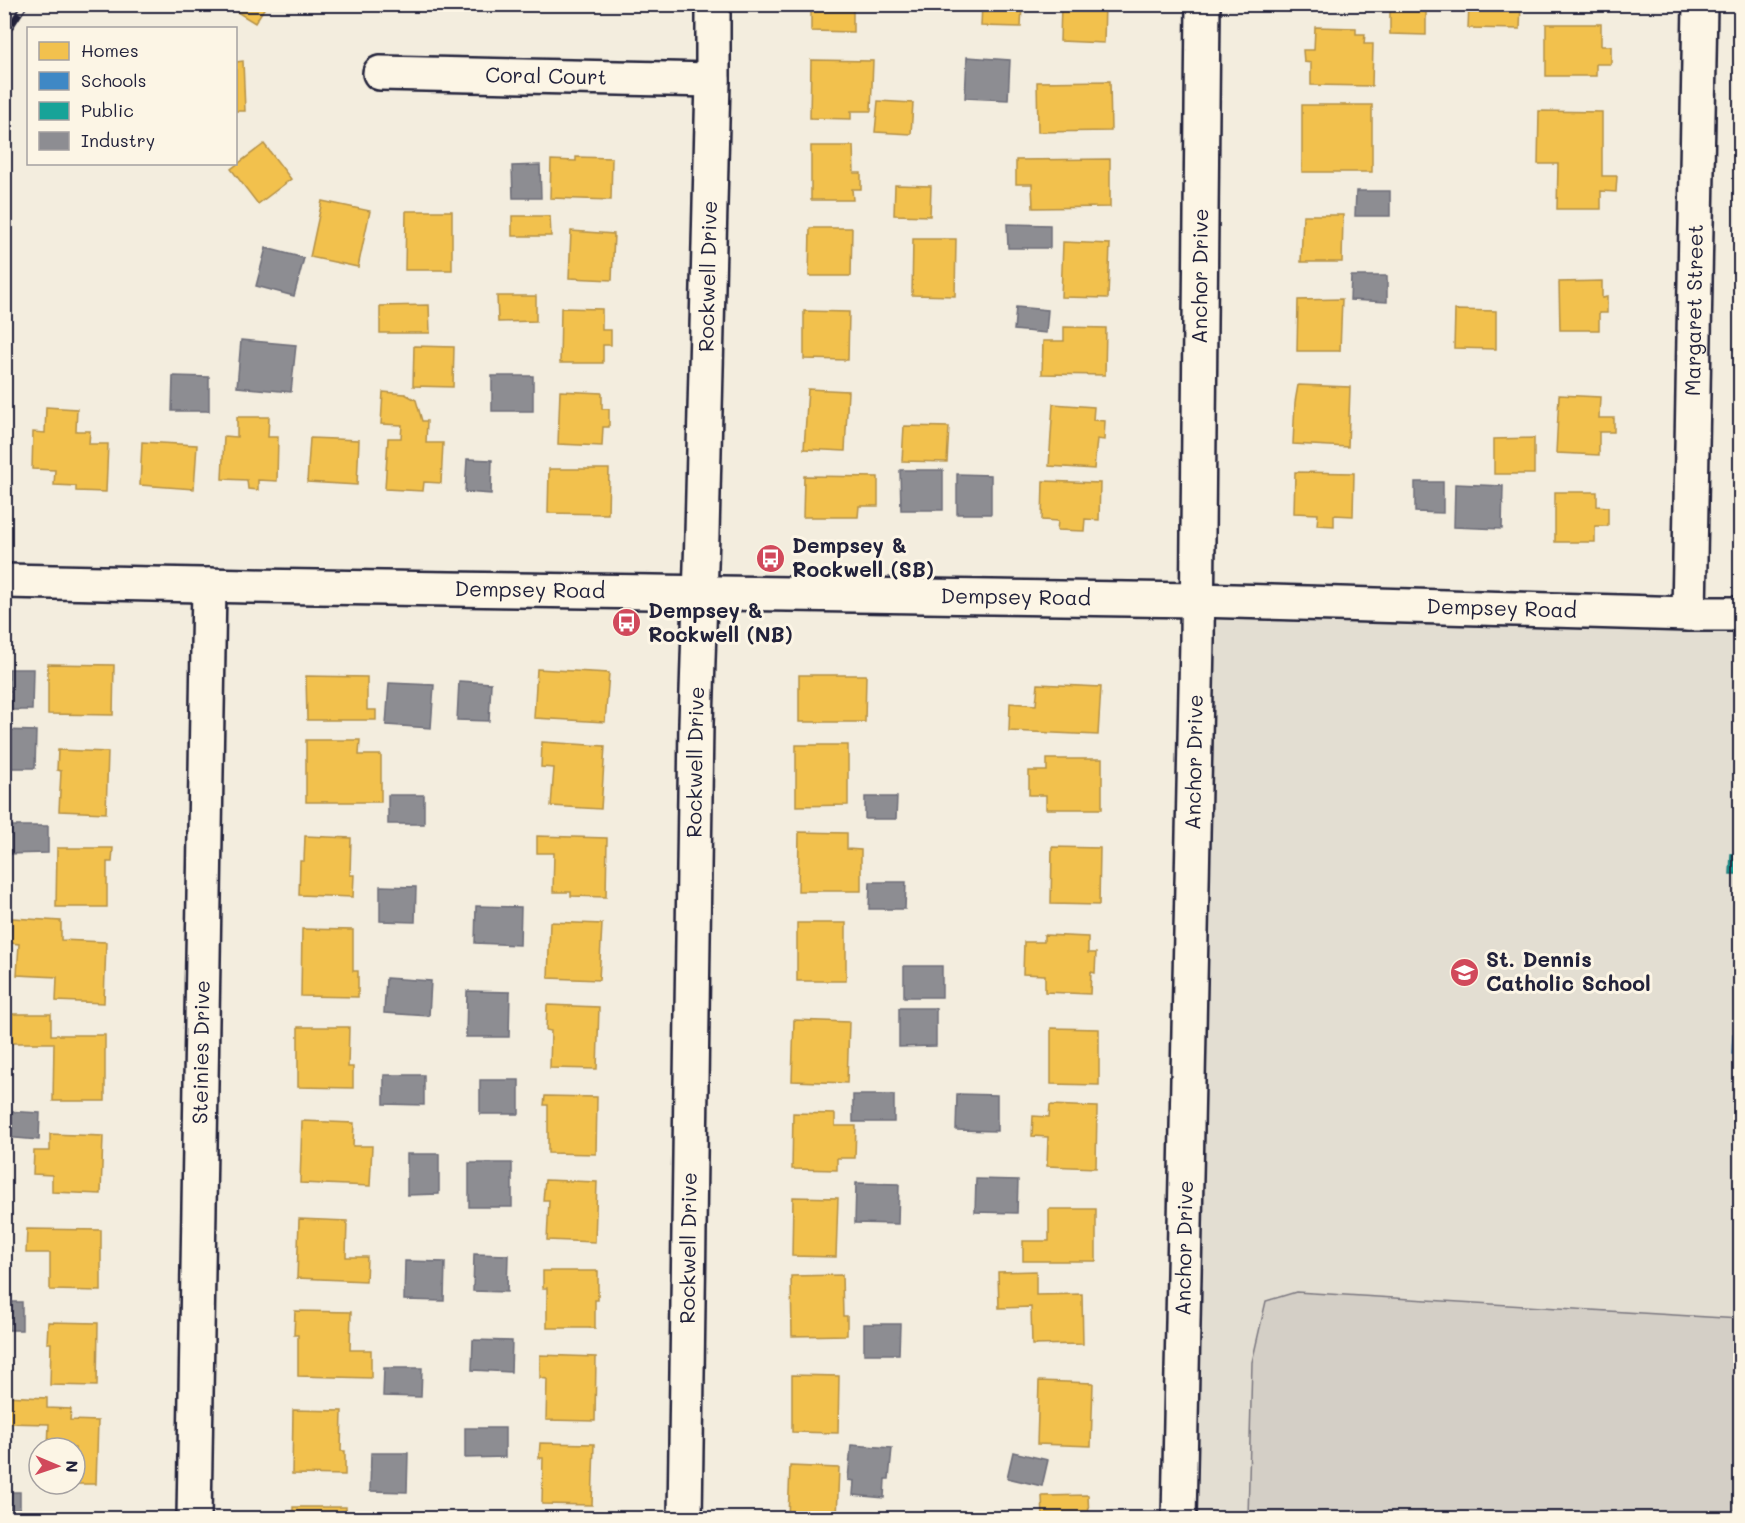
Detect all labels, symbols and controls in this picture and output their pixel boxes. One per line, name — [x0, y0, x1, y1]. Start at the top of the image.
legend — [27, 27, 237, 165]
text: Homes — [81, 38, 139, 62]
street label: Coral Court — [485, 60, 607, 90]
text: Schools — [81, 68, 146, 92]
text: Public — [81, 98, 134, 122]
text: Industry — [81, 128, 155, 152]
street label: Rockwell Drive — [691, 200, 722, 352]
street label: Anchor Drive — [1185, 208, 1213, 344]
street label: Margaret Street — [1678, 224, 1708, 396]
place label: Dempsey & Rockwell (SB) — [792, 531, 934, 582]
bus stop icon: Dempsey & Rockwell (SB) — [755, 542, 787, 574]
street label: Dempsey Road — [455, 574, 605, 603]
street label: Dempsey Road — [940, 581, 1091, 610]
street label: Dempsey Road — [1426, 592, 1577, 623]
place label: Dempsey & Rockwell (NB) — [648, 596, 793, 647]
bus stop icon: Dempsey & Rockwell (NB) — [611, 607, 643, 639]
street label: Rockwell Drive — [679, 686, 709, 838]
street label: Anchor Drive — [1178, 694, 1208, 830]
place label: St. Dennis Catholic School — [1486, 945, 1651, 996]
school or university icon: St. Dennis Catholic School — [1449, 956, 1481, 988]
street label: Steinies Drive — [185, 980, 215, 1124]
street label: Rockwell Drive — [673, 1172, 702, 1324]
street label: Anchor Drive — [1168, 1180, 1198, 1316]
north arrow — [27, 1436, 87, 1496]
text: N — [62, 1460, 83, 1473]

